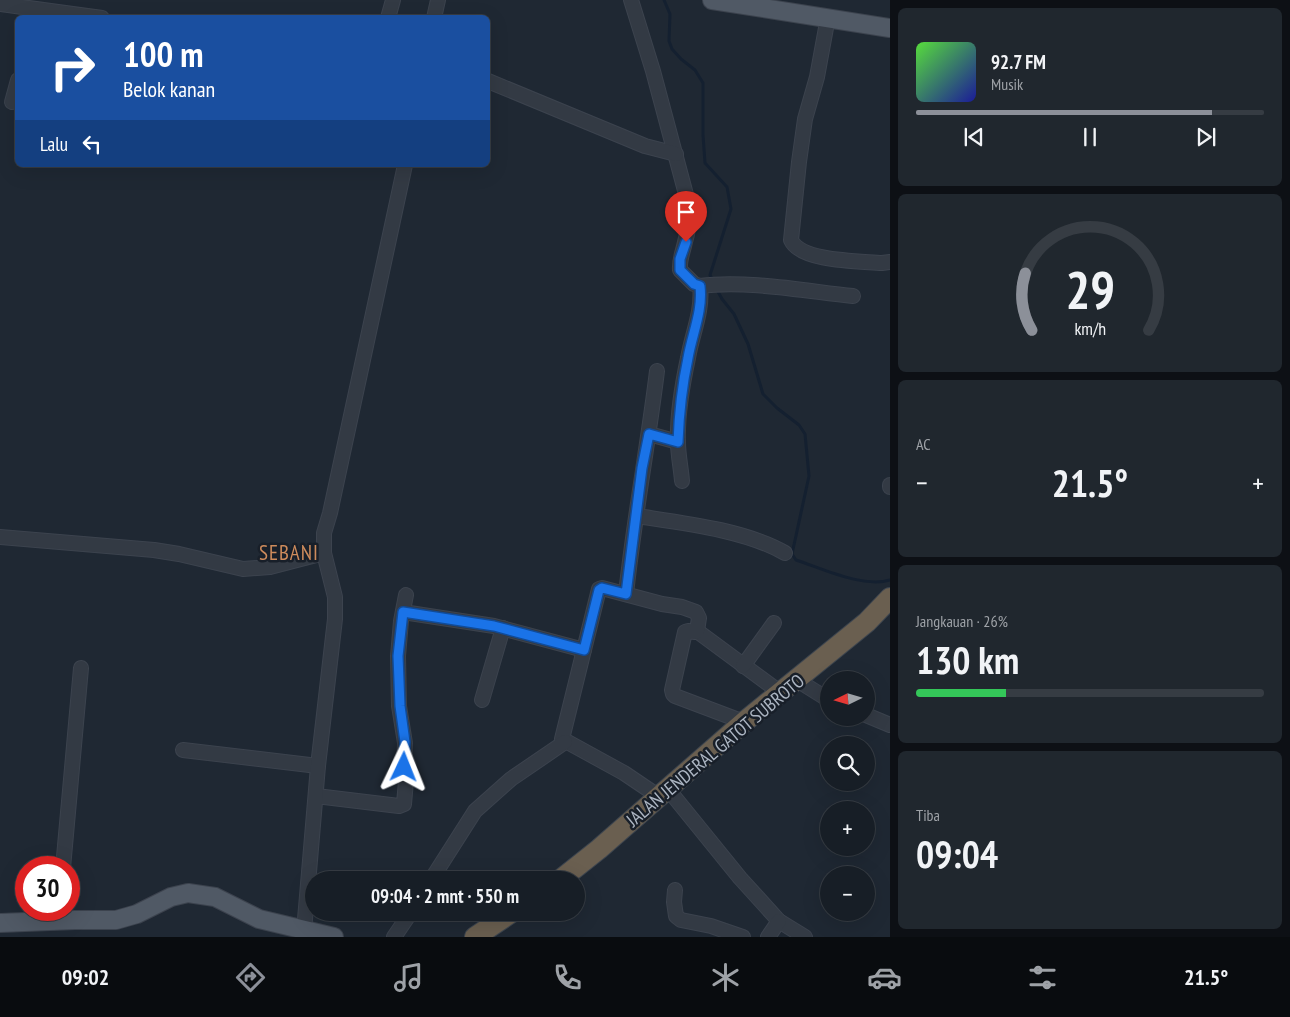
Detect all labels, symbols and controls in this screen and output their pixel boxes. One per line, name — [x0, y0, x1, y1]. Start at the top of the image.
text: 100 m — [123, 31, 204, 77]
icon: right — [40, 35, 105, 100]
text: 92.7 FM — [991, 50, 1046, 74]
text: Musik — [991, 74, 1023, 94]
text: Belok kanan — [123, 75, 215, 103]
icon: previous — [960, 123, 988, 151]
icon: pause — [1076, 123, 1104, 151]
icon: next — [1192, 123, 1220, 151]
icon: left — [78, 130, 106, 158]
text: Lalu — [40, 132, 68, 156]
pin — [665, 191, 707, 242]
icon: arrive — [672, 198, 700, 226]
text: 29 — [1065, 256, 1115, 323]
text: km/h — [1074, 317, 1106, 340]
text: AC — [916, 434, 931, 454]
text: 21.5° — [1052, 458, 1128, 507]
text: − — [916, 464, 928, 501]
text: + — [1252, 464, 1264, 501]
district label: SEBANI — [259, 539, 319, 566]
text: Jangkauan · 26% — [916, 611, 1008, 631]
text: 130 km — [916, 635, 1019, 684]
street label: JALAN JENDERAL GATOT SUBROTO — [620, 668, 809, 832]
north arrow — [820, 671, 875, 726]
map controls — [820, 671, 875, 921]
button: search — [820, 736, 875, 791]
position arrow — [377, 740, 429, 792]
button: + — [820, 801, 875, 856]
text: Tiba — [916, 805, 940, 825]
text: 09:04 — [916, 829, 998, 878]
speed limit sign: 30 — [15, 856, 80, 921]
button: − — [820, 866, 875, 921]
text: 09:04 · 2 mnt · 550 m — [371, 884, 519, 908]
icon: directions — [233, 960, 268, 995]
icon: music — [391, 960, 426, 995]
icon: phone — [550, 960, 585, 995]
icon: climate — [708, 960, 743, 995]
icon: car — [867, 960, 902, 995]
icon: filters — [1025, 960, 1060, 995]
text: 09:02 — [62, 963, 109, 991]
text: 21.5° — [1184, 963, 1228, 991]

